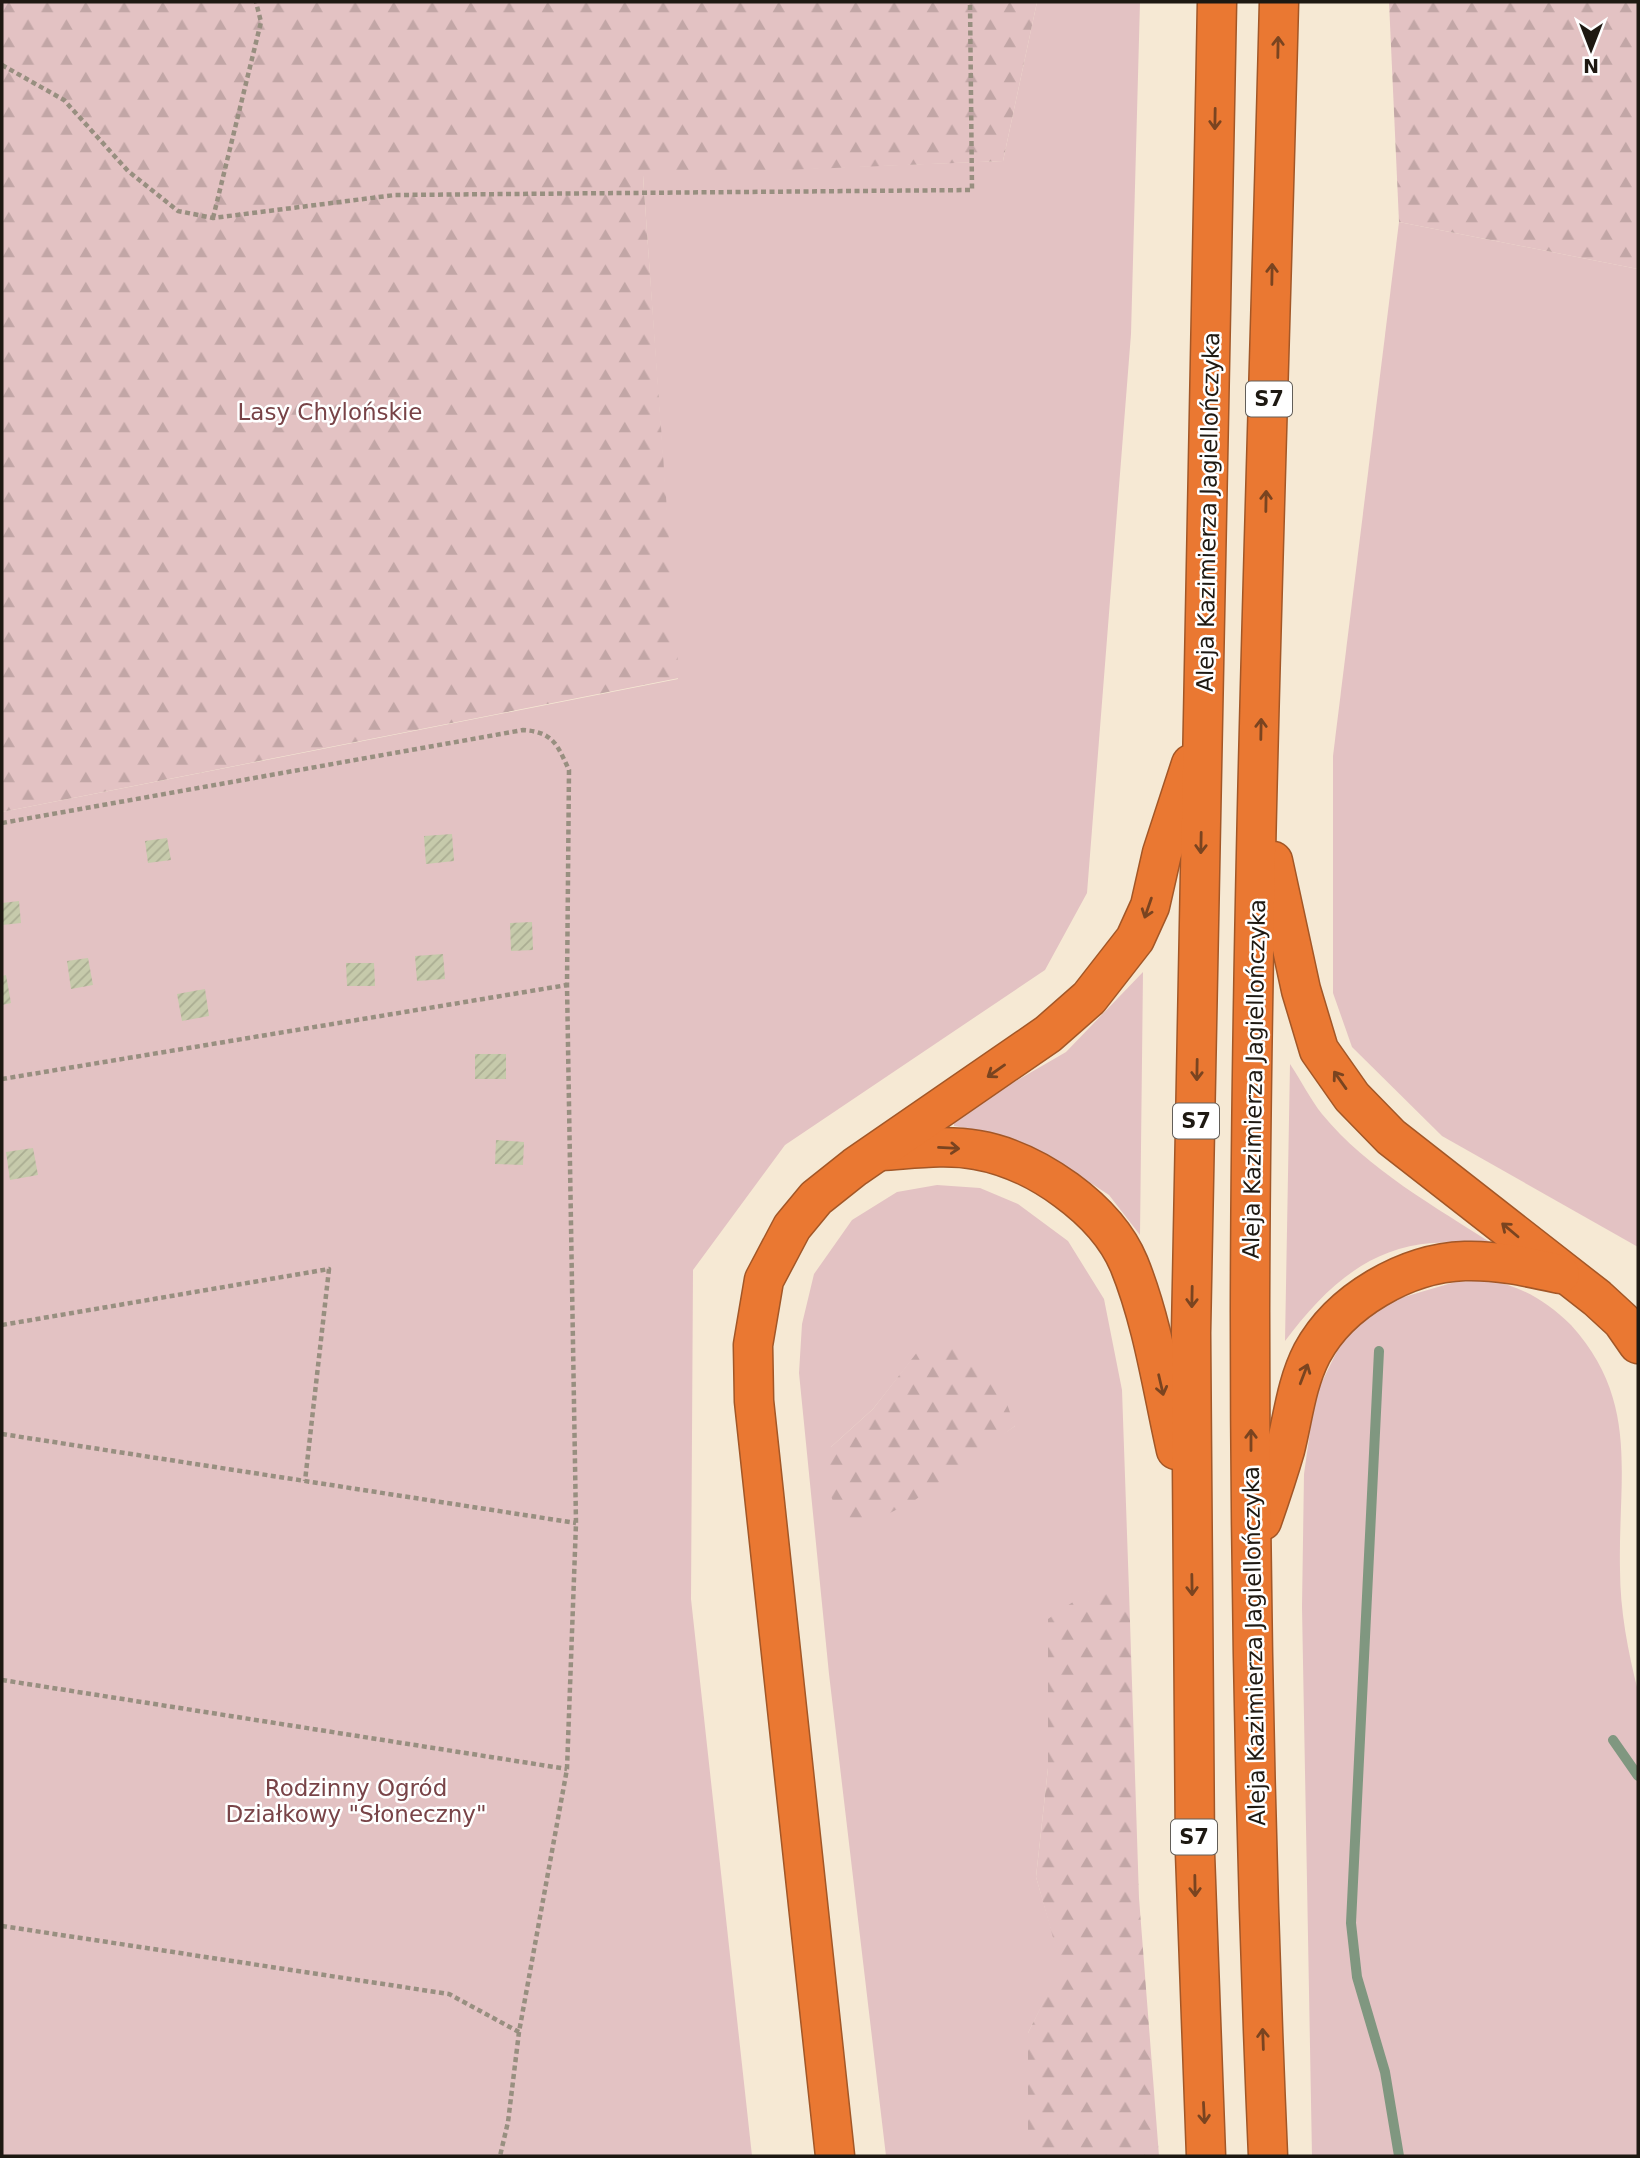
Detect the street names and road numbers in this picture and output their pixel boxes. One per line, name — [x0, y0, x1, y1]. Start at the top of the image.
street label: Aleja Kazimierza Jagiellończyka — [1192, 332, 1224, 692]
road number: S7 — [1246, 382, 1292, 416]
street label: Aleja Kazimierza Jagiellończyka — [1238, 899, 1270, 1259]
road number: S7 — [1173, 1104, 1219, 1138]
street label: Aleja Kazimierza Jagiellończyka — [1238, 1466, 1270, 1826]
road number: S7 — [1171, 1820, 1217, 1854]

